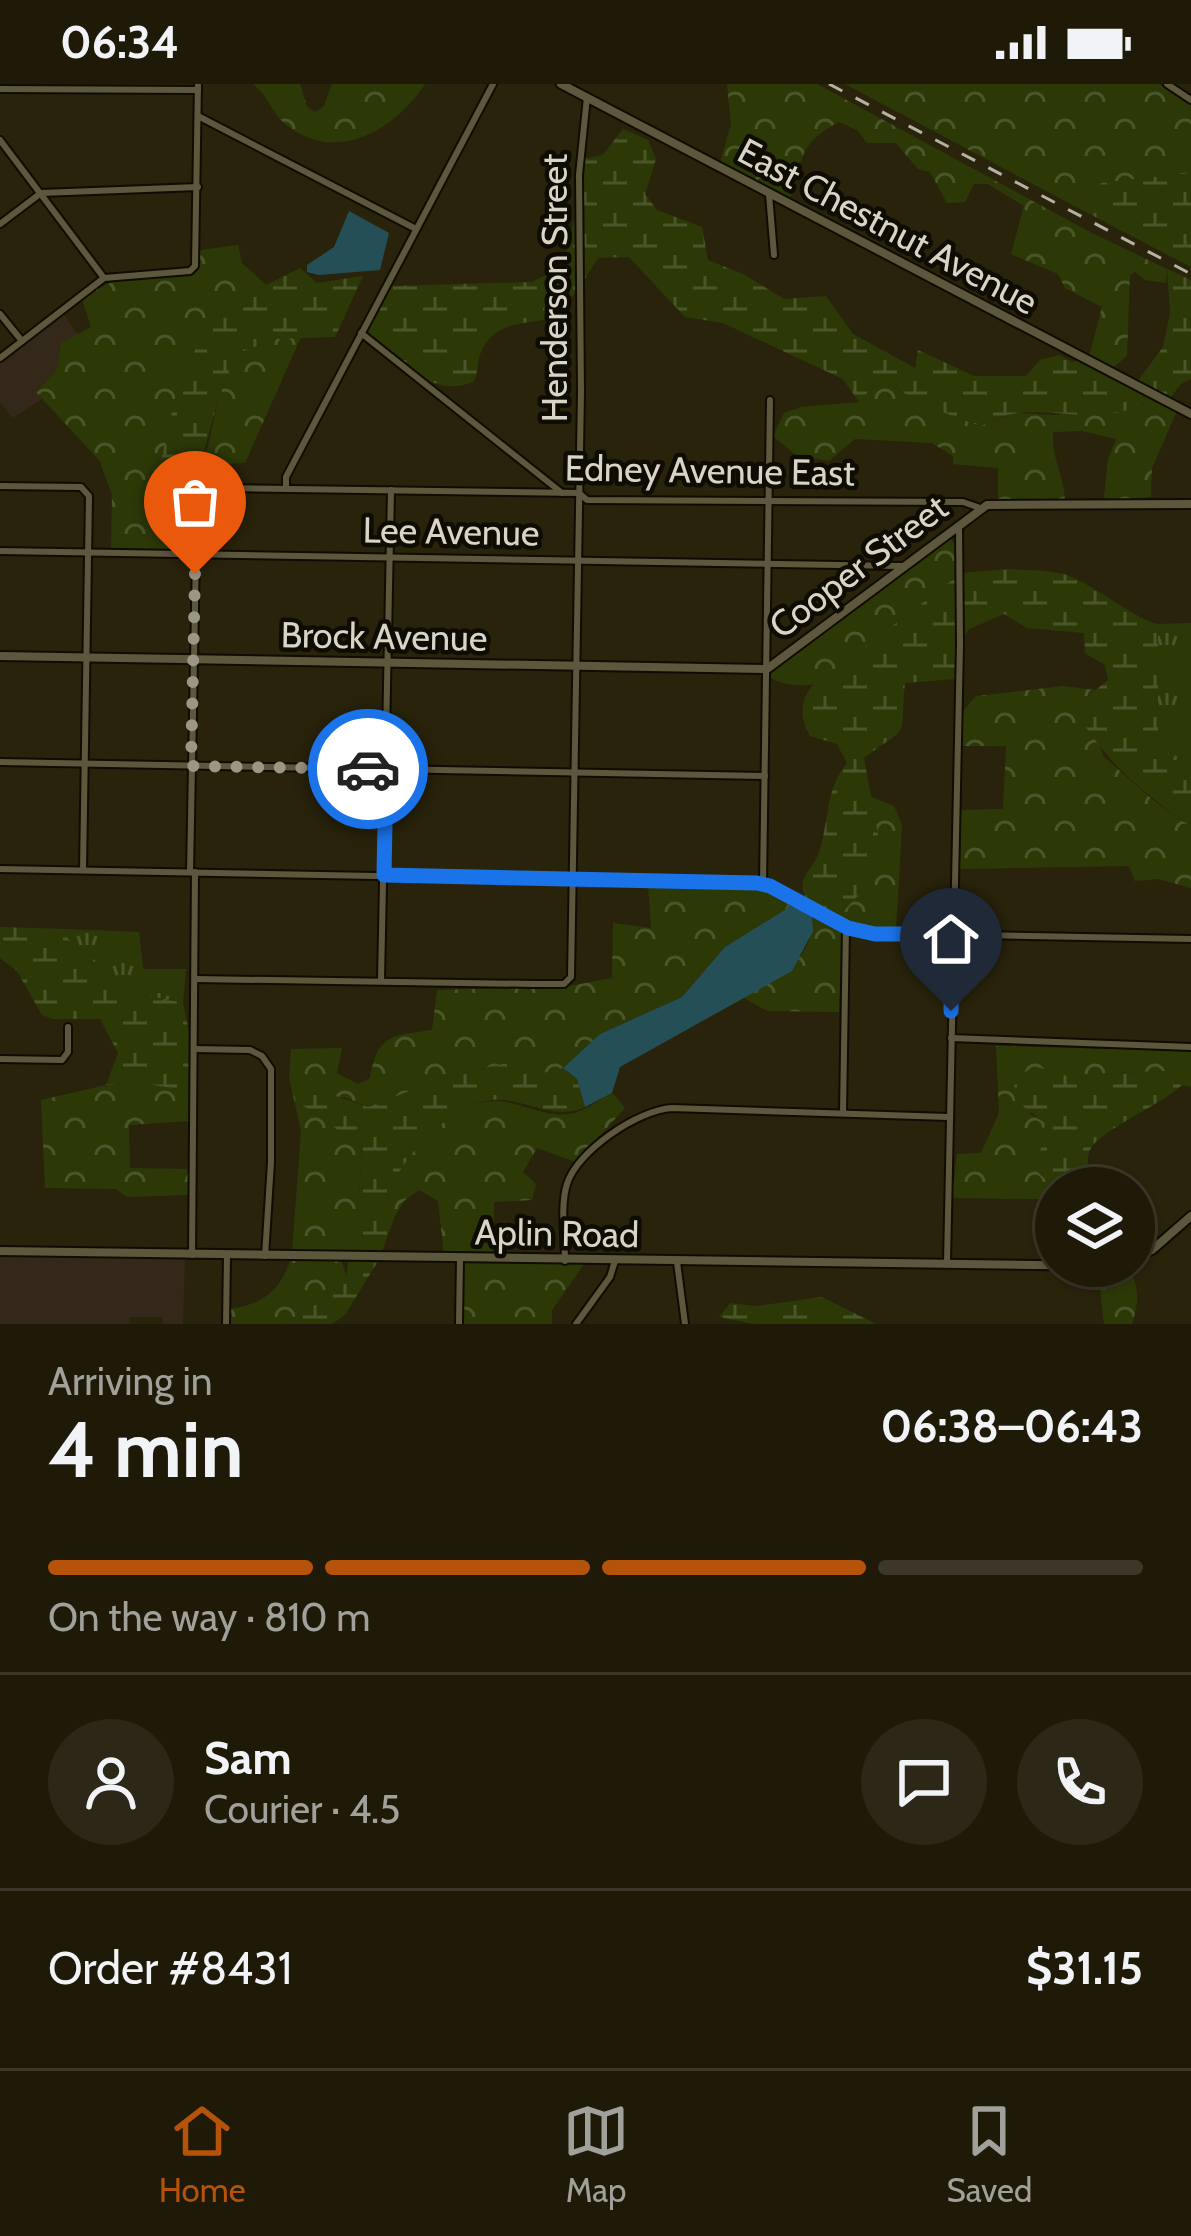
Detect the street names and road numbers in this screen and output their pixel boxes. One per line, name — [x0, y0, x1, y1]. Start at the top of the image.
street label: East Chestnut Avenue — [731, 128, 1045, 324]
street label: Henderson Street — [532, 154, 576, 422]
street label: Edney Avenue East — [564, 445, 856, 495]
street label: Cooper Street — [760, 485, 956, 647]
street label: Lee Avenue — [362, 507, 540, 555]
street label: Brock Avenue — [280, 612, 488, 660]
street label: Aplin Road — [474, 1210, 640, 1256]

